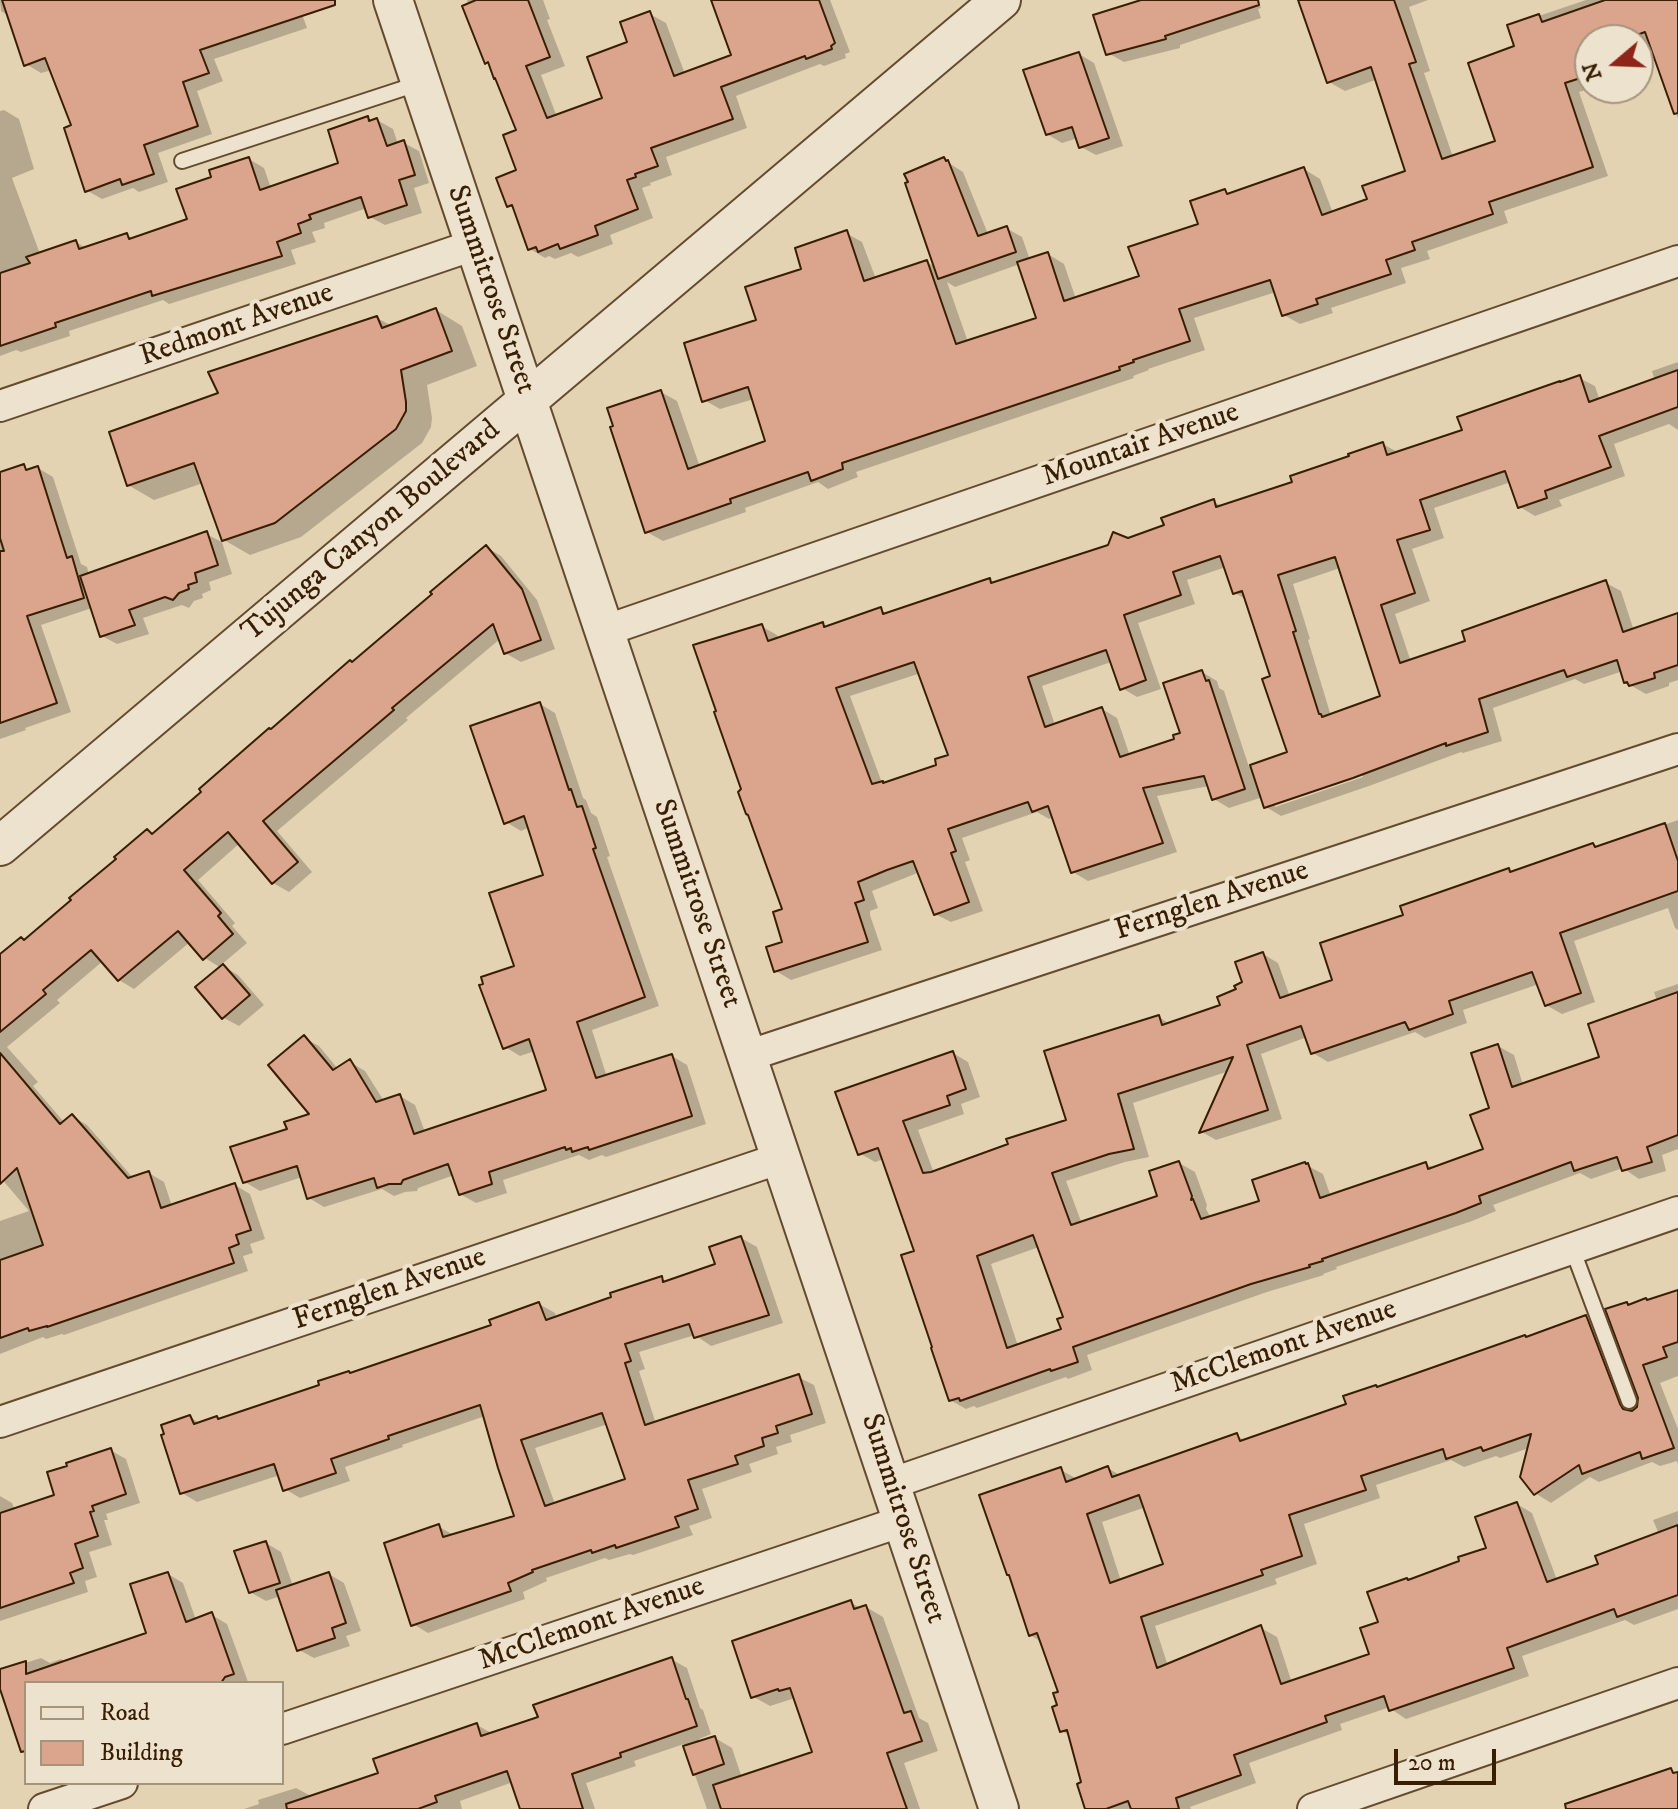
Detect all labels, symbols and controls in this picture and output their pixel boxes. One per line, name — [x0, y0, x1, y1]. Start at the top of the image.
north arrow — [1574, 24, 1654, 104]
text: N — [1577, 58, 1608, 84]
street label: Summitrose Street — [437, 181, 543, 399]
street label: Redmont Avenue — [136, 276, 338, 376]
street label: Mountair Avenue — [1038, 395, 1244, 497]
street label: Tujunga Canyon Boulevard — [235, 413, 509, 651]
street label: Summitrose Street — [643, 795, 749, 1013]
street label: Fernglen Avenue — [1111, 854, 1313, 950]
street label: Fernglen Avenue — [289, 1240, 491, 1340]
street label: McClemont Avenue — [1166, 1293, 1402, 1403]
street label: Summitrose Street — [851, 1410, 953, 1628]
street label: McClemont Avenue — [474, 1570, 710, 1680]
legend — [24, 1681, 284, 1785]
text: Road — [100, 1698, 150, 1728]
scale bar — [1398, 1733, 1500, 1783]
text: Building — [100, 1738, 183, 1768]
text: 20 m — [1408, 1748, 1456, 1778]

